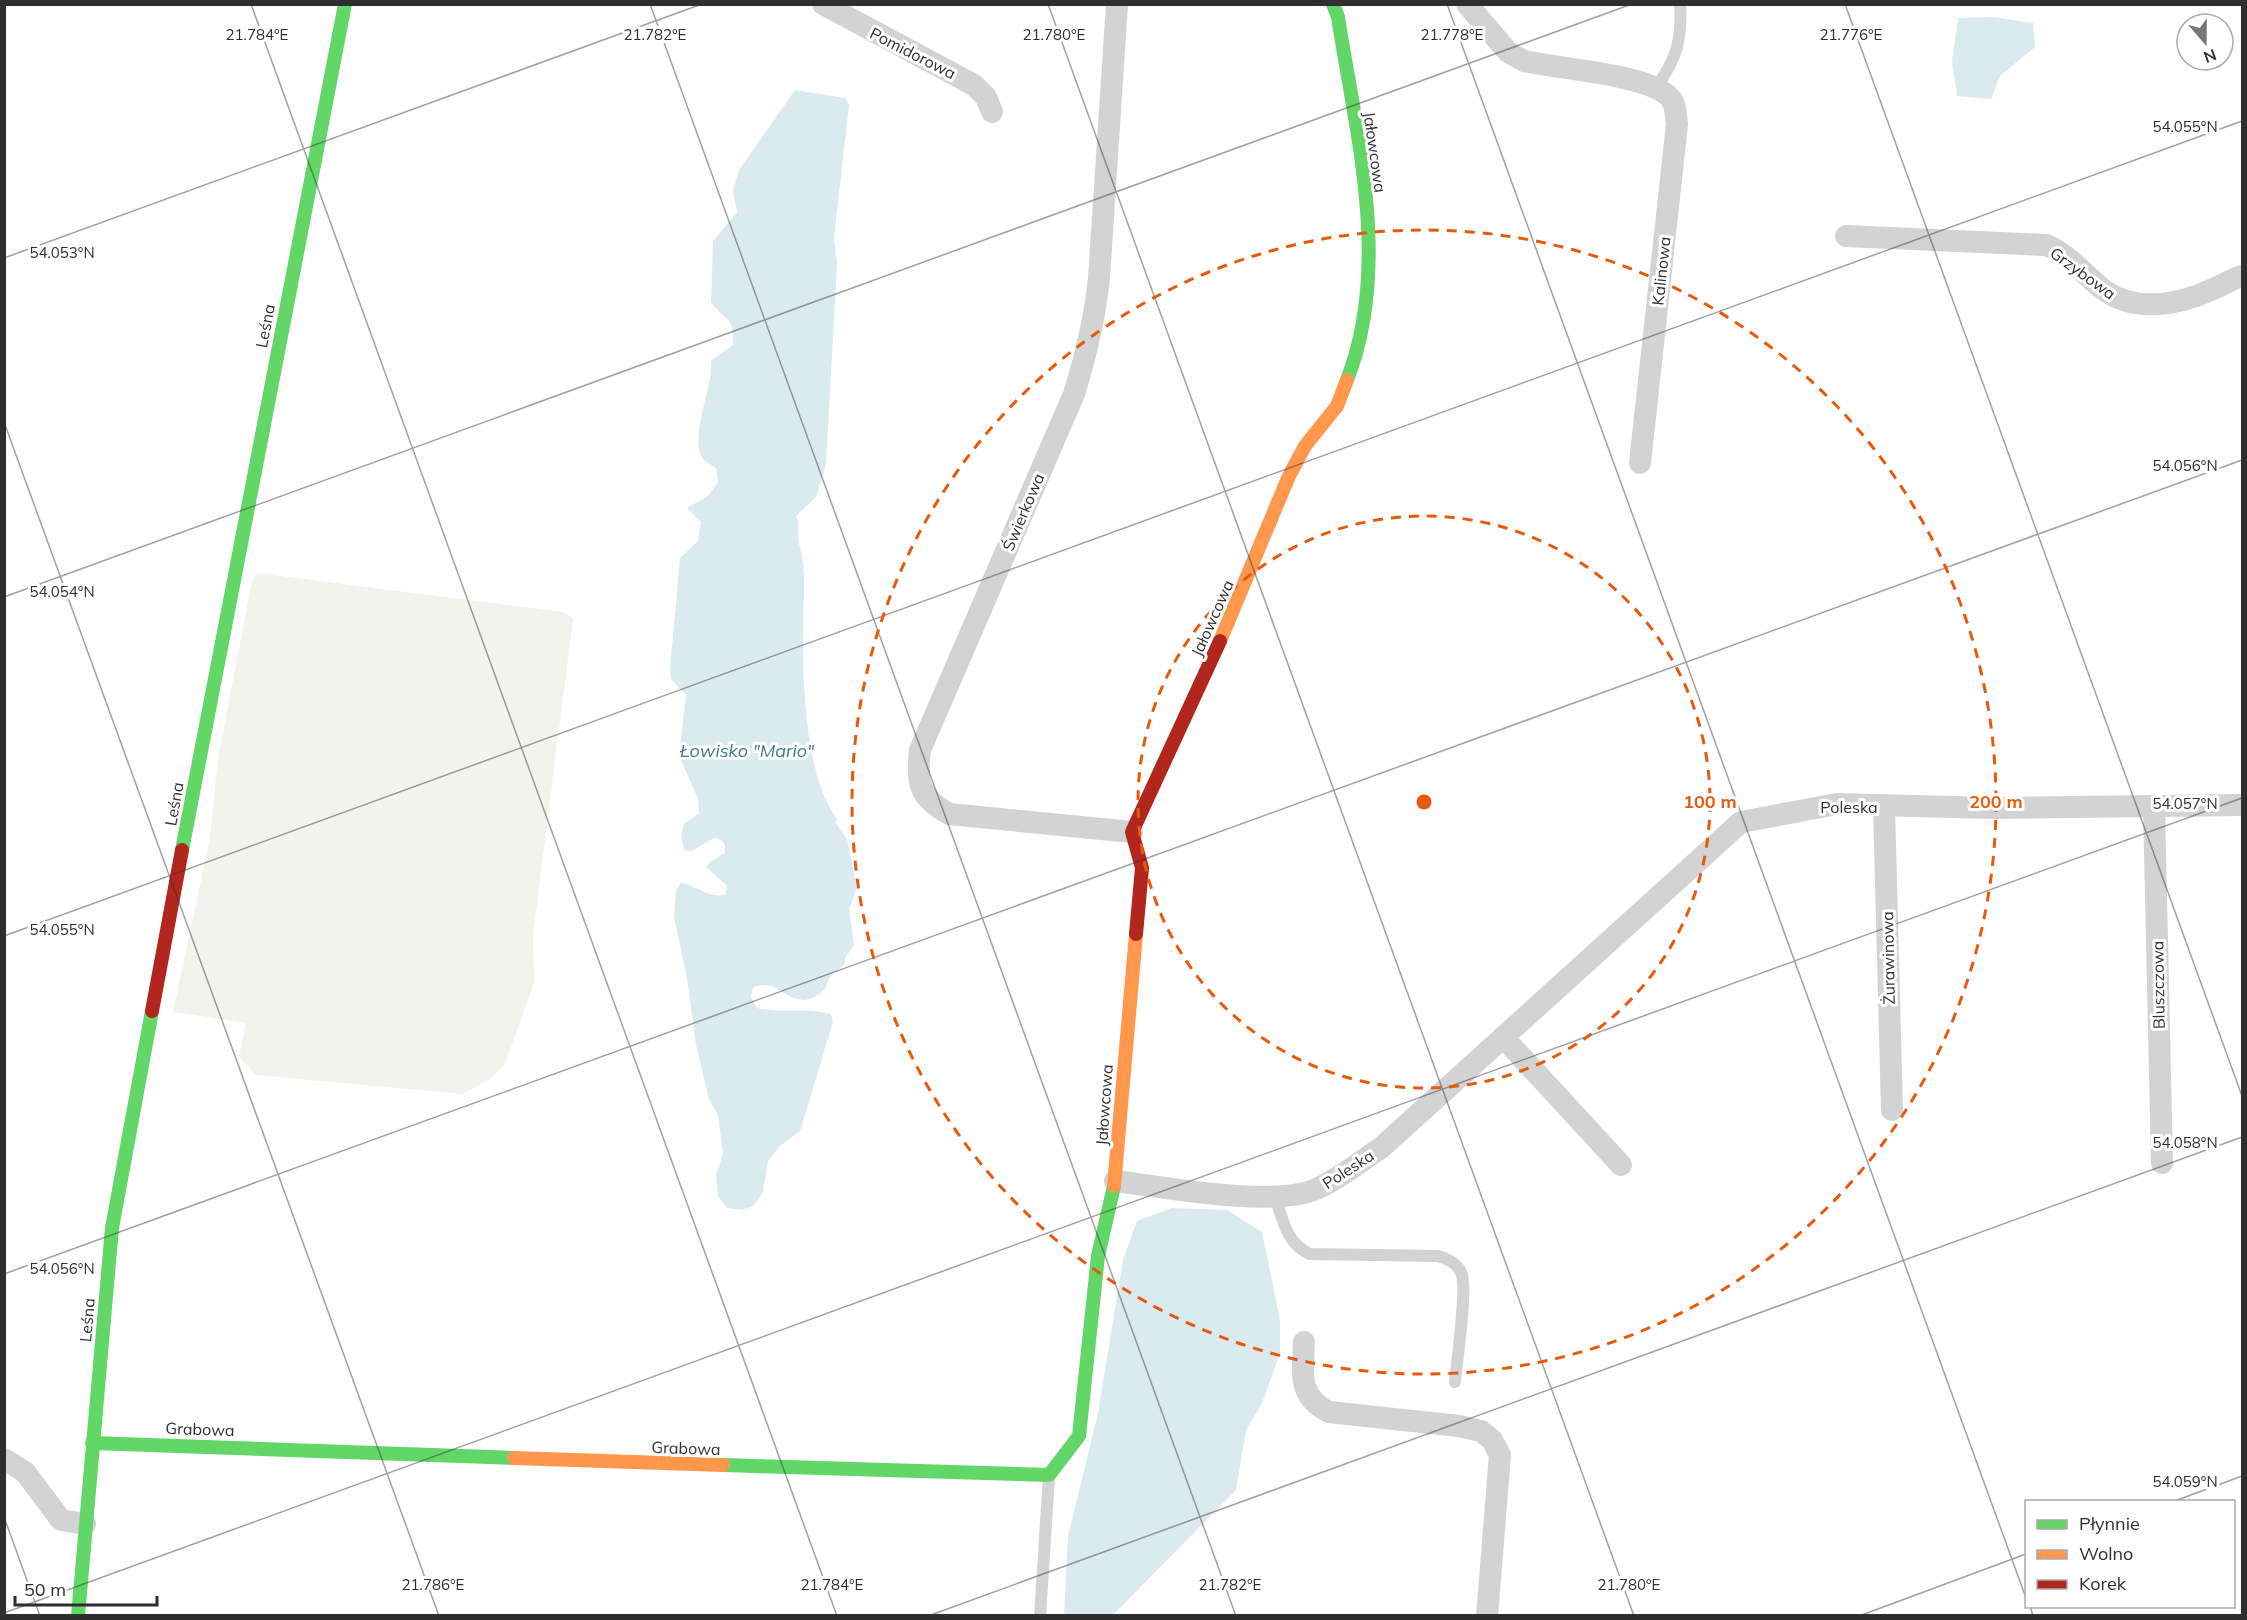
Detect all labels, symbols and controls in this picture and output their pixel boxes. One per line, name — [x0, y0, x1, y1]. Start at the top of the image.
north arrow — [2175, 12, 2235, 72]
street label: Pomidorowa — [867, 23, 959, 83]
text: 21.784°E — [226, 25, 289, 44]
text: 21.782°E — [624, 25, 687, 44]
text: 21.780°E — [1023, 25, 1086, 44]
text: 21.778°E — [1421, 25, 1484, 44]
text: 21.776°E — [1820, 25, 1883, 44]
text: N — [2201, 45, 2219, 68]
street label: Jałowcowa — [1359, 110, 1391, 194]
text: 54.055°N — [2152, 117, 2218, 136]
street label: Kalinowa — [1647, 236, 1675, 306]
text: 54.053°N — [29, 243, 95, 262]
street label: Grzybowa — [2046, 243, 2120, 303]
street label: Leśna — [251, 302, 279, 350]
text: 54.056°N — [2152, 456, 2218, 475]
street label: Świerkowa — [998, 470, 1048, 554]
street label: Jałowcowa — [1186, 577, 1238, 659]
text: 54.054°N — [29, 582, 95, 601]
water label: Łowisko "Mario" — [679, 739, 815, 762]
street label: Leśna — [160, 780, 188, 828]
text: 100 m — [1683, 790, 1737, 813]
text: 200 m — [1969, 790, 2023, 813]
centre of rings — [1414, 792, 1434, 812]
text: 54.057°N — [2152, 794, 2218, 813]
street label: Poleska — [1820, 797, 1878, 817]
street label: Żurawinowa — [1877, 911, 1899, 1005]
text: 54.055°N — [29, 920, 95, 939]
street label: Bluszczowa — [2147, 941, 2169, 1029]
street label: Jałowcowa — [1091, 1064, 1117, 1146]
text: 54.058°N — [2152, 1133, 2218, 1152]
street label: Poleska — [1318, 1145, 1378, 1193]
text: 54.056°N — [29, 1259, 95, 1278]
street label: Leśna — [75, 1297, 99, 1343]
street label: Grabowa — [165, 1418, 235, 1440]
street label: Grabowa — [651, 1437, 721, 1459]
text: 54.059°N — [2152, 1472, 2218, 1491]
legend — [2025, 1500, 2235, 1608]
text: Płynnie — [2079, 1512, 2140, 1535]
text: Wolno — [2079, 1542, 2133, 1565]
scale bar — [15, 1569, 158, 1607]
text: Korek — [2079, 1572, 2127, 1595]
text: 21.786°E — [402, 1575, 465, 1594]
text: 21.784°E — [801, 1575, 864, 1594]
text: 21.782°E — [1199, 1575, 1262, 1594]
text: 21.780°E — [1598, 1575, 1661, 1594]
text: 50 m — [24, 1578, 66, 1601]

